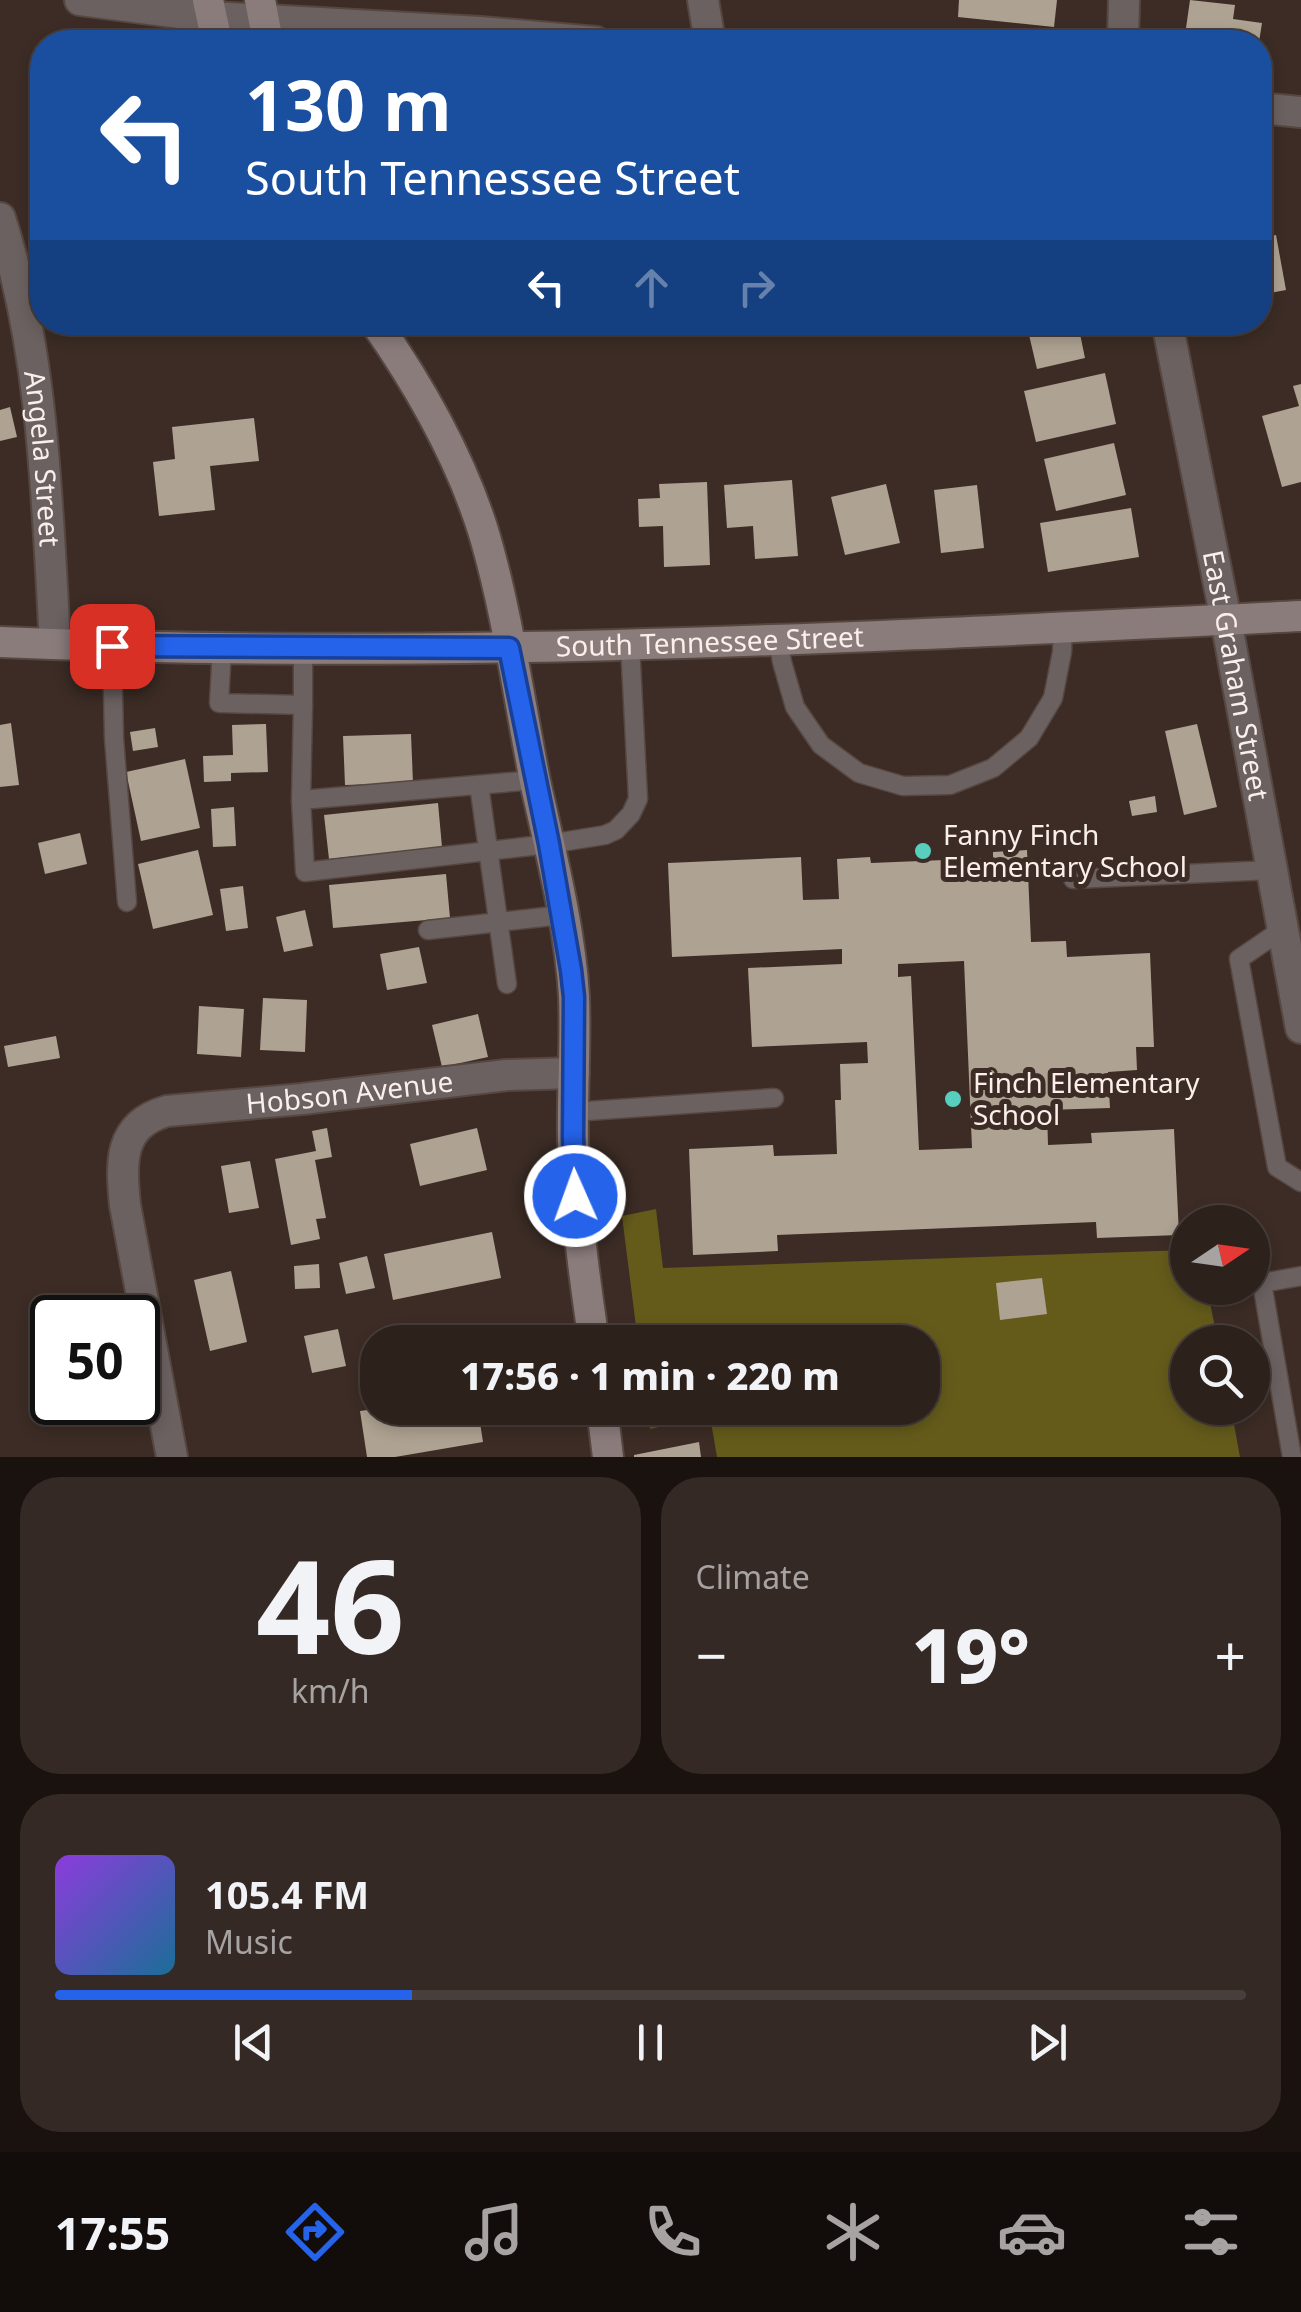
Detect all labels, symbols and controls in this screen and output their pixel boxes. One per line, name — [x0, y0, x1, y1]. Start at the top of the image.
text: 130 m — [245, 56, 452, 152]
icon: left — [80, 70, 210, 200]
text: South Tennessee Street — [245, 147, 740, 208]
icon: left — [519, 260, 574, 315]
icon: ahead — [624, 260, 679, 315]
icon: right — [729, 260, 784, 315]
street label: Angela Street — [16, 368, 70, 548]
street label: East Graham Street — [1195, 547, 1279, 803]
pin — [70, 604, 155, 689]
street label: South Tennessee Street — [555, 616, 865, 664]
icon: arrive — [85, 619, 140, 674]
place label: Fanny Finch Elementary School — [943, 815, 1187, 885]
marker: Fanny Finch Elementary School — [912, 840, 934, 862]
street label: Hobson Avenue — [244, 1061, 455, 1122]
place label: Finch Elementary School — [973, 1063, 1200, 1133]
marker: Finch Elementary School — [942, 1088, 964, 1110]
position arrow — [523, 1144, 627, 1248]
north arrow — [1170, 1205, 1270, 1305]
map controls — [1170, 1205, 1270, 1425]
speed limit sign: 50 — [30, 1295, 160, 1425]
button: search — [1170, 1325, 1270, 1425]
text: 17:56 · 1 min · 220 m — [460, 1349, 840, 1401]
text: 46 — [256, 1515, 405, 1692]
text: Climate — [696, 1555, 810, 1598]
text: 19° — [912, 1603, 1030, 1705]
text: − — [696, 1617, 727, 1692]
text: + — [1215, 1617, 1246, 1692]
text: km/h — [291, 1669, 370, 1712]
text: 105.4 FM — [205, 1868, 369, 1920]
text: Music — [205, 1920, 293, 1963]
icon: previous — [226, 2015, 281, 2070]
icon: pause — [623, 2015, 678, 2070]
icon: next — [1020, 2015, 1075, 2070]
icon: directions — [280, 2197, 350, 2267]
icon: music — [459, 2197, 529, 2267]
icon: phone — [638, 2197, 708, 2267]
icon: climate — [818, 2197, 888, 2267]
icon: car — [997, 2197, 1067, 2267]
icon: filters — [1176, 2197, 1246, 2267]
text: 17:55 — [55, 2202, 170, 2263]

